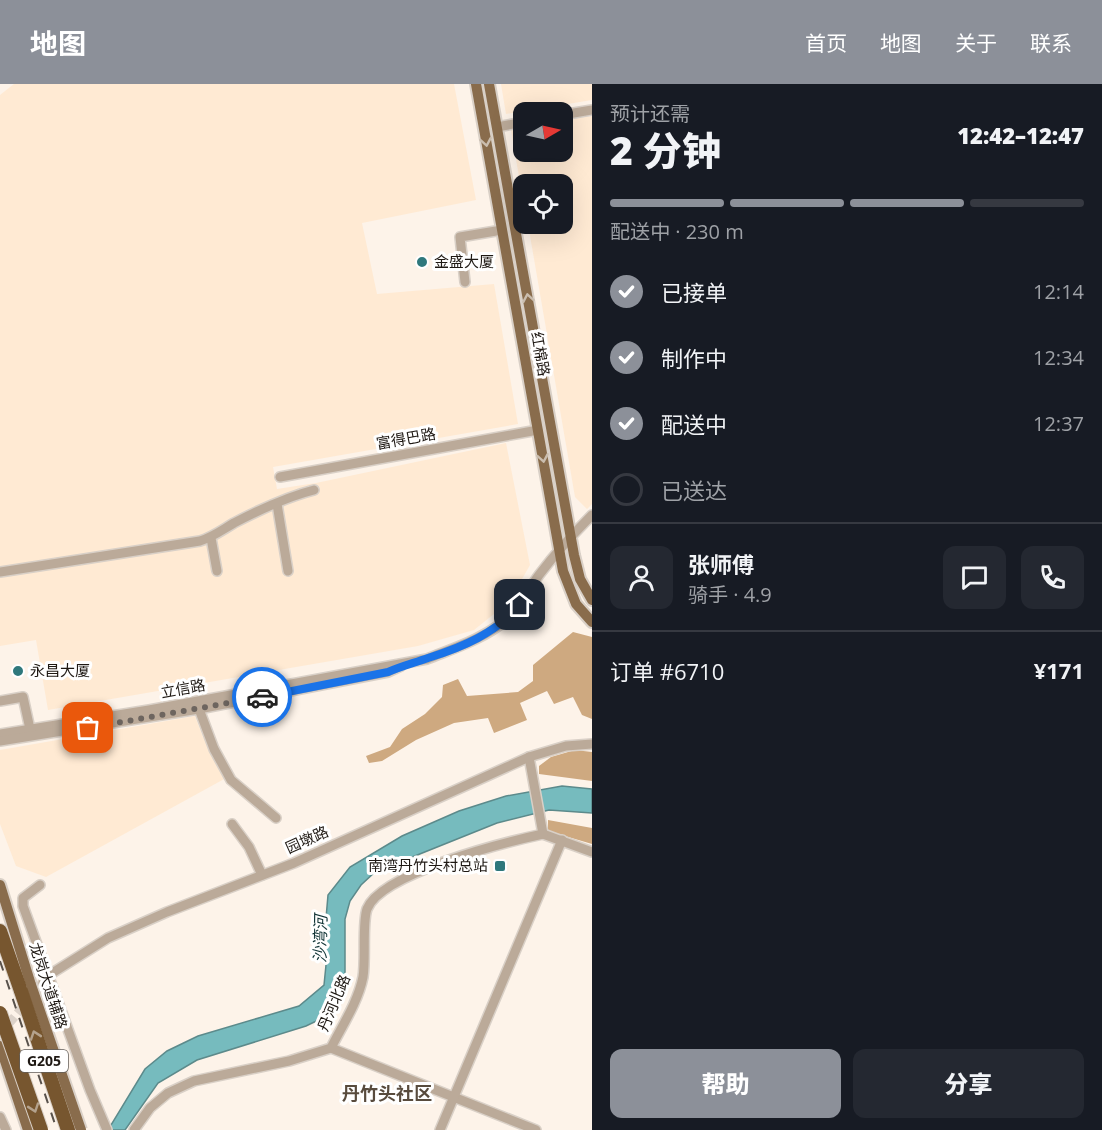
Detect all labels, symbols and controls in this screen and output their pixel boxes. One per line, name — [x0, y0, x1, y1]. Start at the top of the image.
text: 地图 — [30, 24, 86, 62]
text: 首页 — [805, 29, 847, 57]
text: 地图 — [880, 29, 922, 57]
text: 关于 — [955, 29, 997, 57]
text: 联系 — [1030, 29, 1072, 57]
text: 预计还需 — [610, 100, 690, 127]
north arrow — [513, 102, 573, 162]
map controls — [513, 102, 573, 234]
text: 12:42–12:47 — [957, 120, 1084, 150]
text: 2 分钟 — [610, 123, 721, 176]
one-way arrow — [479, 136, 492, 146]
button: locate — [513, 174, 573, 234]
text: 配送中 · 230 m — [610, 218, 744, 245]
place label: 金盛大厦 — [434, 251, 494, 271]
marker: 金盛大厦 — [415, 255, 429, 269]
icon: check — [610, 275, 643, 308]
text: 已接单 — [661, 277, 727, 307]
text: 12:14 — [1033, 278, 1084, 305]
one-way arrow — [522, 293, 534, 302]
street label: 红棉路 — [527, 330, 555, 378]
icon: check — [610, 341, 643, 374]
text: 制作中 — [661, 343, 727, 373]
text: 12:34 — [1033, 344, 1084, 371]
icon: check — [610, 407, 643, 440]
text: 配送中 — [661, 409, 727, 439]
text: 12:37 — [1033, 410, 1084, 437]
street label: 富得巴路 — [375, 423, 437, 453]
one-way arrow — [536, 452, 549, 462]
text: 已送达 — [661, 475, 727, 505]
button: person — [610, 546, 673, 609]
button: chat — [943, 546, 1006, 609]
button: phone — [1021, 546, 1084, 609]
text: 张师傅 — [688, 549, 754, 579]
pin — [494, 579, 545, 630]
text: 骑手 · 4.9 — [688, 581, 772, 608]
icon: home — [503, 588, 536, 621]
text: ¥171 — [1034, 655, 1084, 685]
text: 订单 #6710 — [610, 656, 724, 686]
place label: 永昌大厦 — [30, 660, 90, 680]
marker: 永昌大厦 — [11, 664, 25, 678]
courier — [232, 667, 292, 727]
street label: 立信路 — [159, 674, 207, 702]
icon: car — [246, 681, 279, 714]
pin — [62, 702, 113, 753]
icon: bag — [71, 711, 104, 744]
street label: 园墩路 — [282, 821, 331, 857]
place label: 南湾丹竹头村总站 — [368, 855, 488, 875]
marker: 南湾丹竹头村总站 — [493, 859, 507, 873]
water label: 沙湾河 — [309, 912, 331, 963]
street label: 龙岗大道辅路 — [26, 940, 72, 1032]
street label: 丹河北路 — [312, 971, 354, 1034]
one-way arrow — [30, 1030, 43, 1041]
button: 帮助 — [610, 1049, 841, 1118]
button: 分享 — [853, 1049, 1084, 1118]
road number: G205 — [20, 1050, 68, 1072]
district label: 丹竹头社区 — [342, 1081, 432, 1105]
one-way arrow — [26, 1102, 39, 1113]

